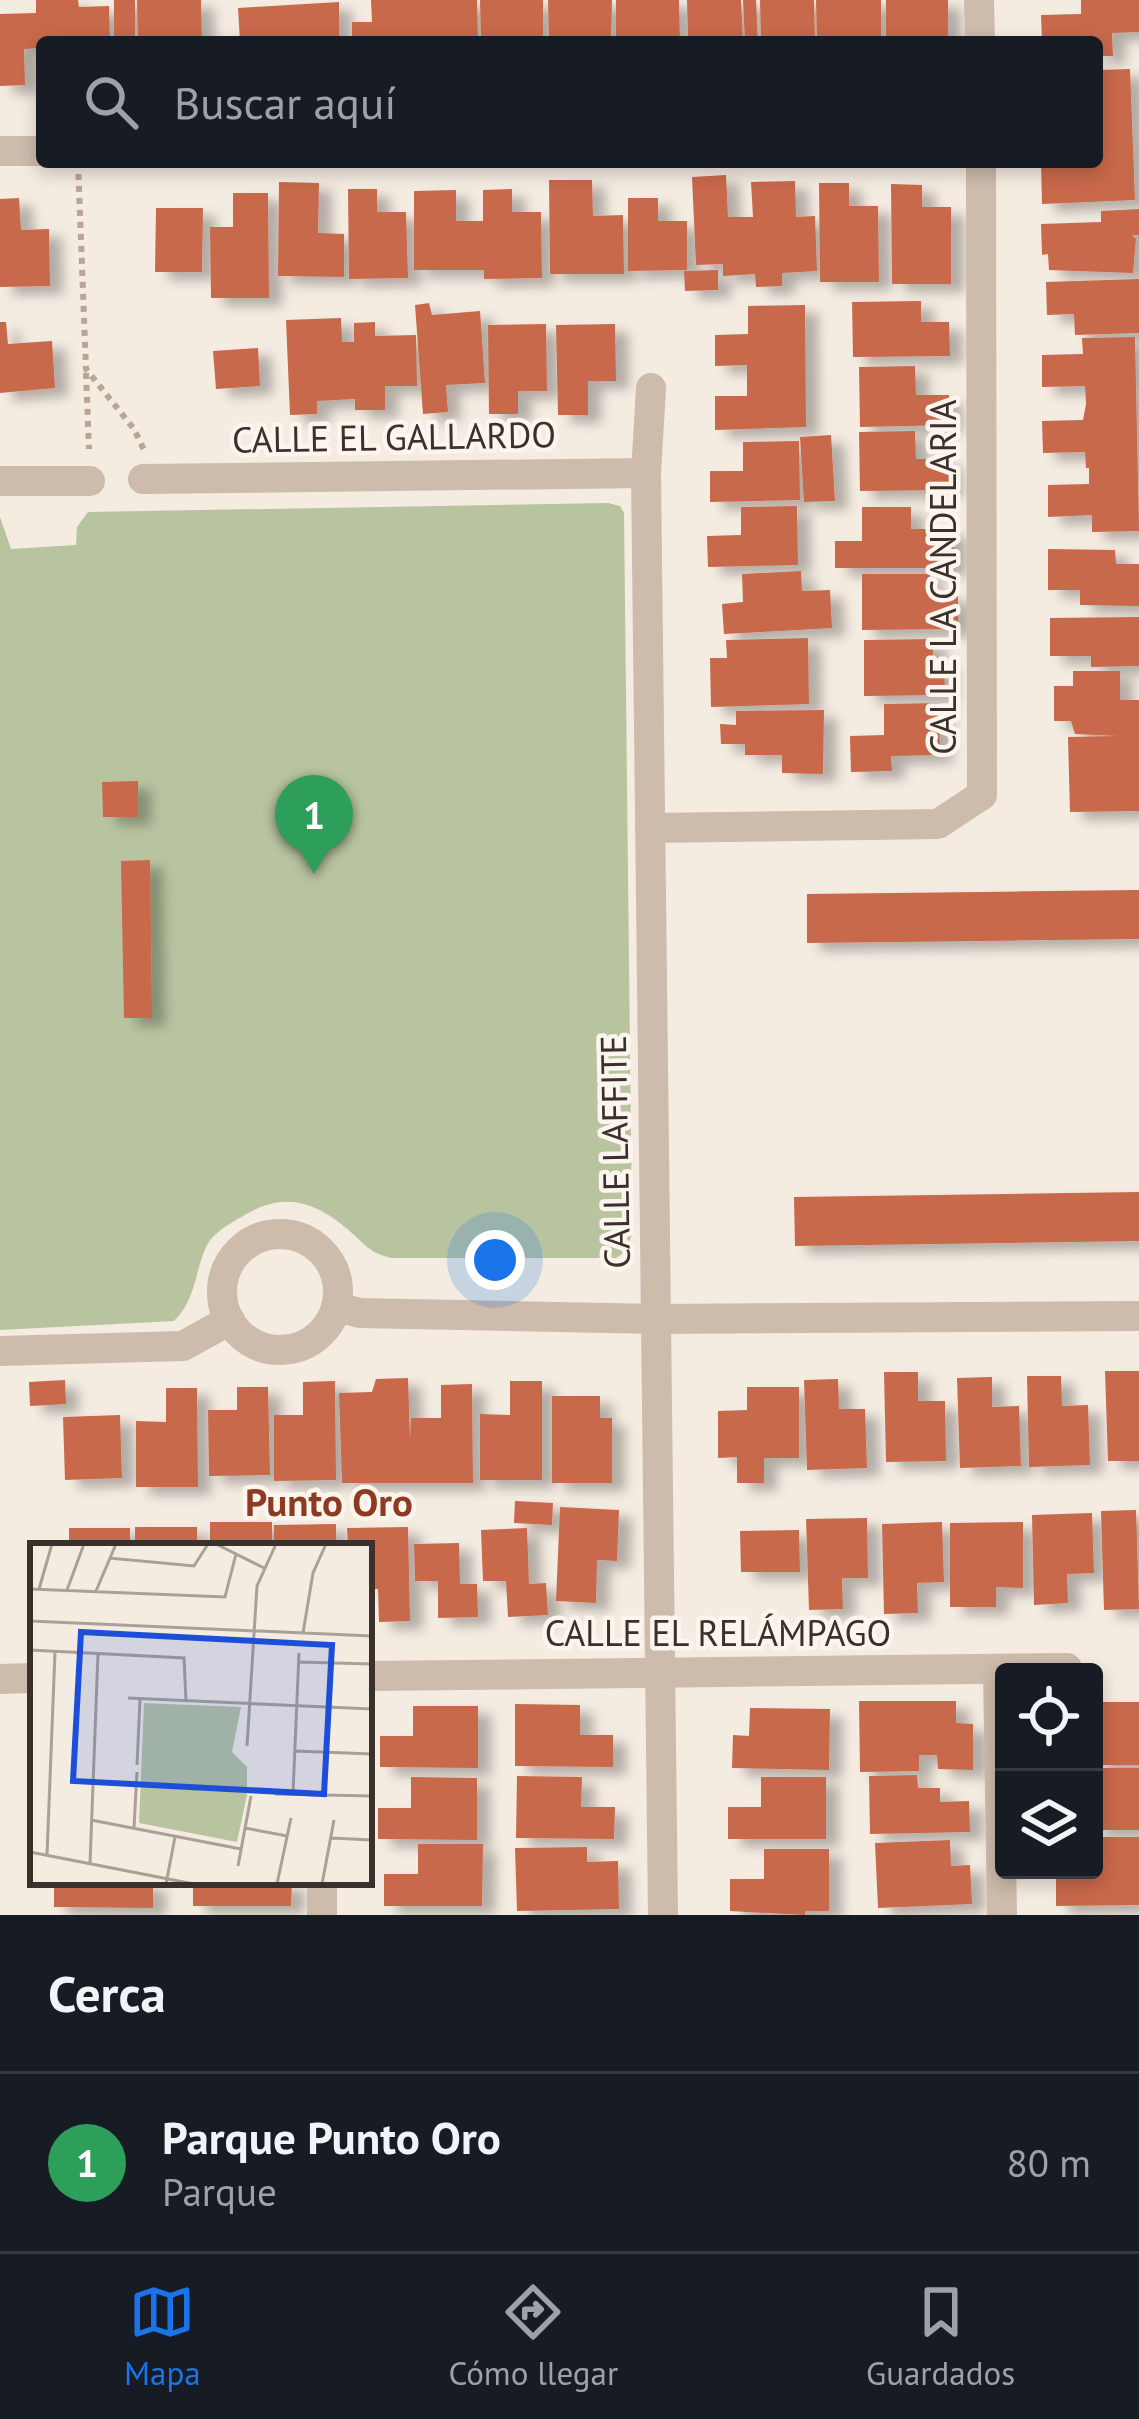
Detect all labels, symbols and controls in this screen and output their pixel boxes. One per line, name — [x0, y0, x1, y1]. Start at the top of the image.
search box — [36, 36, 1103, 168]
icon: search — [78, 69, 144, 135]
text: Buscar aquí — [174, 73, 396, 131]
street label: CALLE LA CANDELARIA — [919, 399, 966, 755]
street label: CALLE EL GALLARDO — [232, 410, 556, 463]
pin: 1 — [275, 775, 353, 874]
street label: CALLE LAFFITE — [589, 1035, 640, 1269]
your location — [465, 1230, 525, 1290]
district label: Punto Oro — [245, 1476, 413, 1527]
inset map — [30, 1543, 372, 1885]
street label: CALLE EL RELÁMPAGO — [545, 1609, 891, 1656]
map controls — [995, 1663, 1103, 1879]
button: locate — [995, 1663, 1103, 1771]
button: layers — [995, 1771, 1103, 1879]
text: Cerca — [48, 1960, 166, 2026]
text: Parque Punto Oro — [162, 2108, 501, 2166]
text: 1 — [76, 2137, 98, 2188]
text: 80 m — [1006, 2137, 1091, 2188]
text: Parque — [162, 2166, 277, 2217]
tab: Mapa — [124, 2279, 201, 2394]
tab: Cómo llegar — [448, 2279, 618, 2394]
tab: Guardados — [866, 2279, 1015, 2394]

